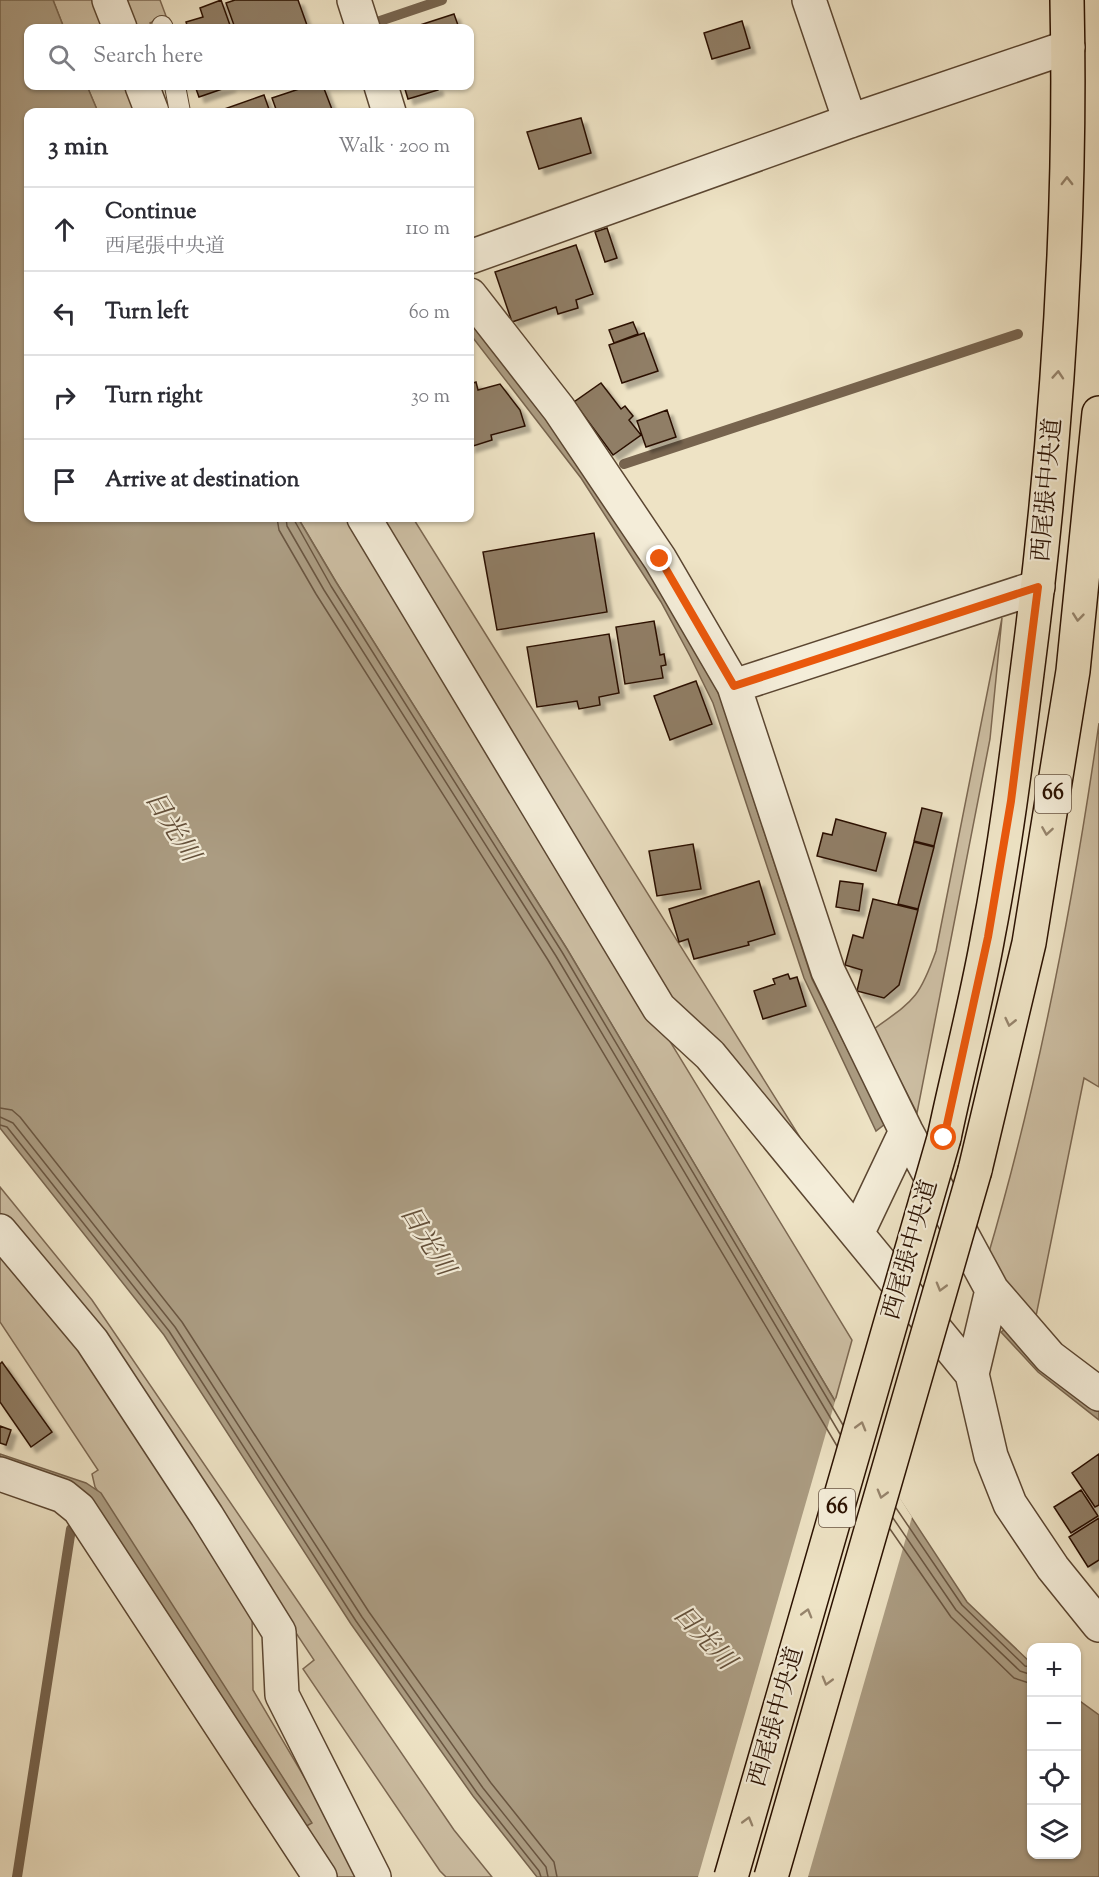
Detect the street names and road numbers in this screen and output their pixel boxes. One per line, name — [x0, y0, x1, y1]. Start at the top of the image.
street label: 西尾張中央道 — [1025, 417, 1071, 563]
road number: 66 — [1035, 775, 1071, 813]
street label: 西尾張中央道 — [875, 1176, 947, 1324]
road number: 66 — [819, 1489, 855, 1527]
street label: 西尾張中央道 — [741, 1643, 813, 1791]

